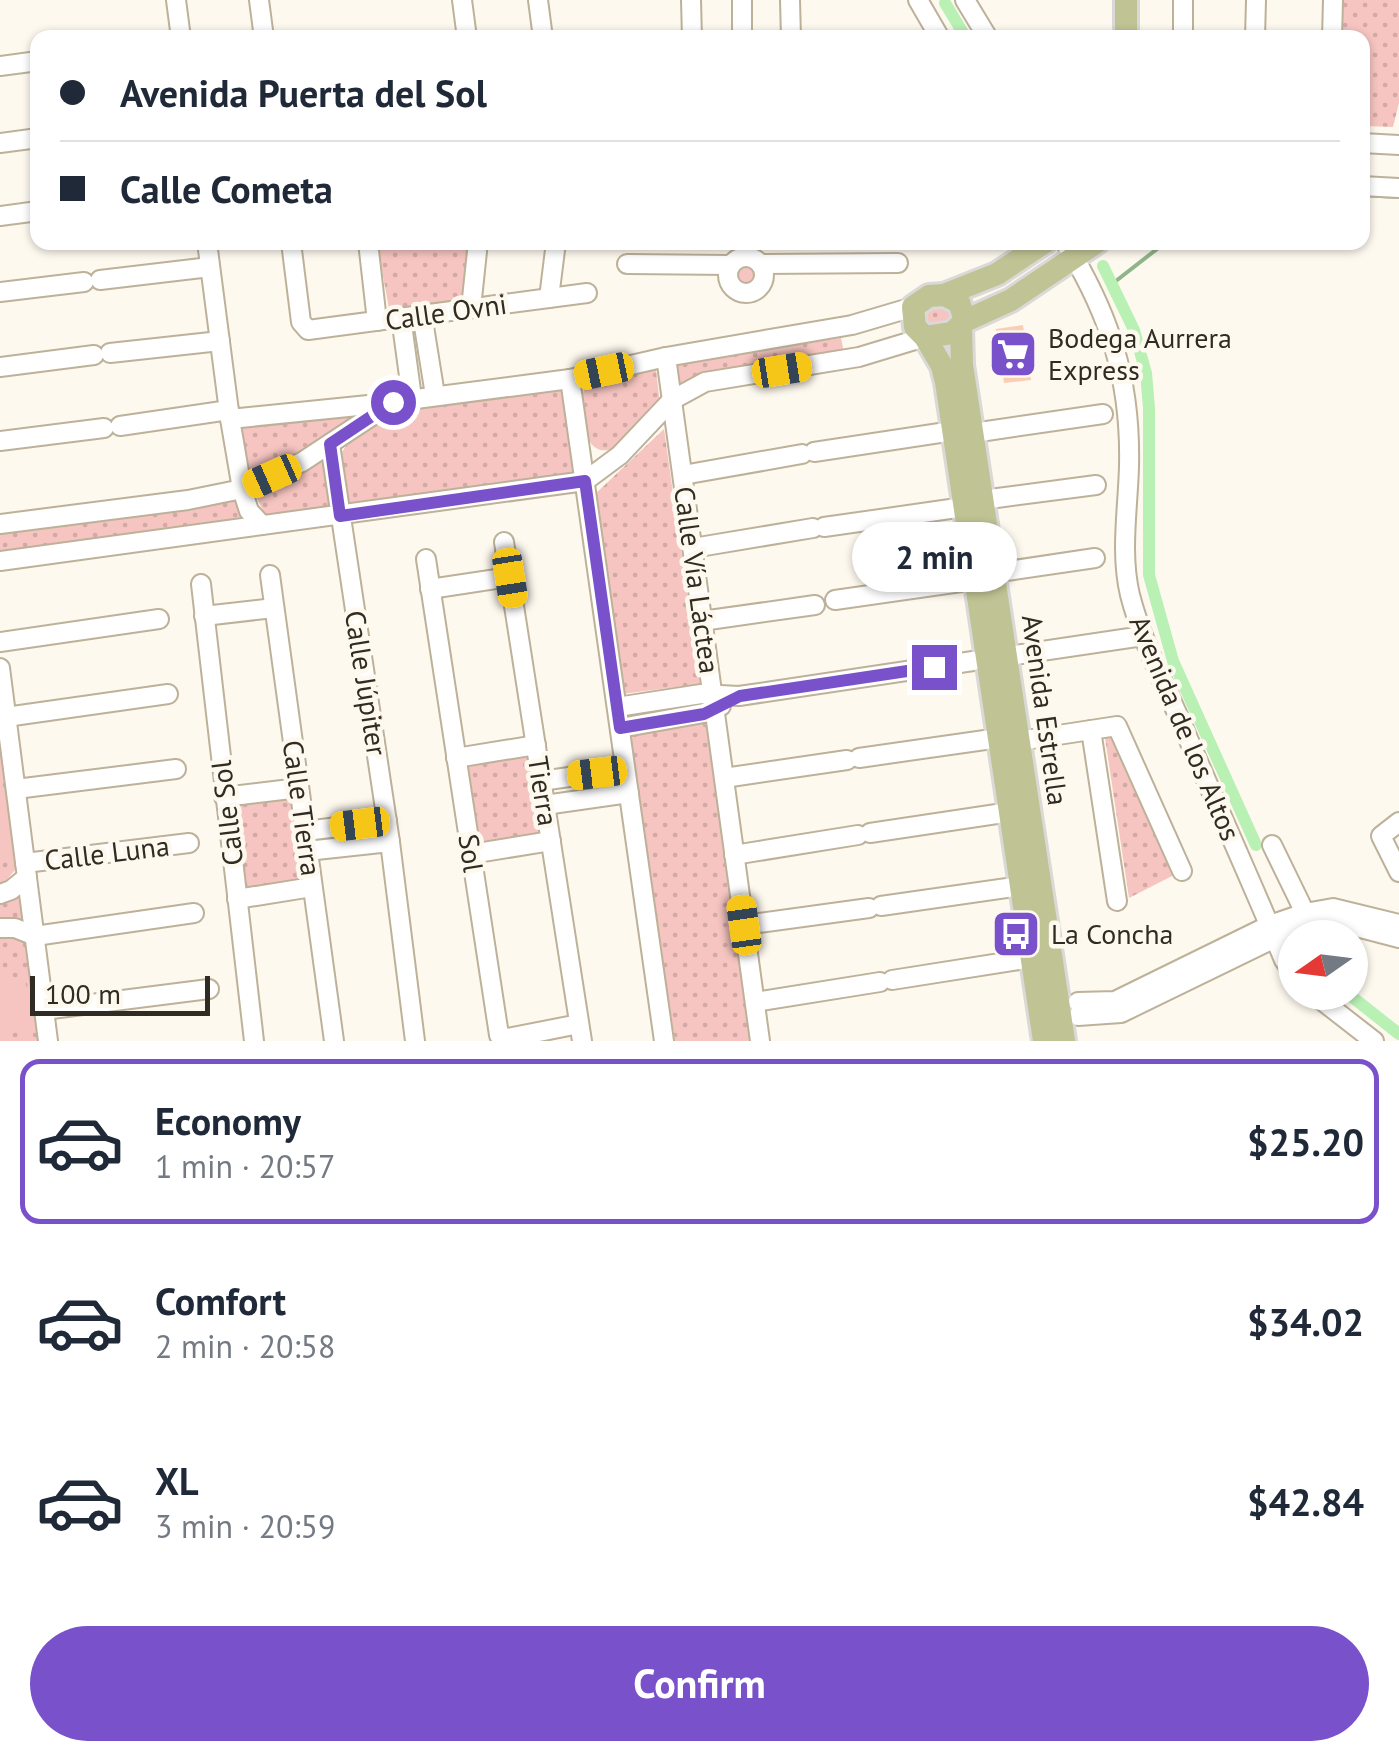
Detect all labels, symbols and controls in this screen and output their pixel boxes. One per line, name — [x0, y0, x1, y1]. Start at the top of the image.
text: Avenida Puerta del Sol — [120, 68, 487, 117]
text: Calle Cometa — [120, 164, 333, 213]
street label: Calle Ovni — [383, 285, 509, 338]
place label: Bodega Aurrera Express — [1048, 319, 1232, 388]
supermarket icon: Bodega Aurrera Express — [987, 328, 1039, 380]
car — [572, 350, 636, 392]
car — [750, 350, 814, 390]
route start — [371, 380, 416, 425]
car — [238, 450, 306, 502]
street label: Calle Vía Láctea — [666, 484, 729, 676]
callout: 2 min — [852, 522, 1016, 592]
text: 2 min — [895, 536, 974, 578]
car — [490, 546, 530, 610]
street label: Calle Júpiter — [337, 608, 396, 759]
street label: Avenida de los Altos — [1121, 610, 1250, 846]
street label: Avenida Estrella — [1014, 612, 1077, 808]
route end — [912, 645, 957, 690]
street label: Calle Tierra — [275, 738, 330, 878]
street label: Tierra — [520, 753, 567, 828]
car — [565, 754, 629, 792]
street label: Calle Sol — [202, 758, 251, 868]
car — [328, 805, 392, 843]
street label: Calle Luna — [42, 826, 172, 879]
street label: Sol — [450, 831, 493, 875]
car — [725, 893, 763, 957]
bus stop icon: La Concha — [990, 908, 1042, 960]
place label: La Concha — [1051, 915, 1173, 952]
north arrow — [1278, 920, 1368, 1010]
map controls — [1278, 920, 1368, 1010]
scale bar — [30, 971, 210, 1016]
text: 100 m — [45, 975, 121, 1012]
text: Economy — [155, 1096, 301, 1145]
icon: car — [35, 1097, 125, 1187]
text: $25.20 — [1247, 1117, 1364, 1166]
text: 1 min · 20:57 — [155, 1145, 335, 1187]
text: Comfort — [155, 1276, 286, 1325]
icon: car — [35, 1277, 125, 1367]
text: $34.02 — [1247, 1297, 1364, 1346]
text: 2 min · 20:58 — [155, 1325, 335, 1367]
text: XL — [155, 1456, 199, 1505]
icon: car — [35, 1457, 125, 1547]
text: $42.84 — [1247, 1477, 1364, 1526]
text: 3 min · 20:59 — [155, 1505, 335, 1547]
button: Confirm — [30, 1626, 1369, 1741]

